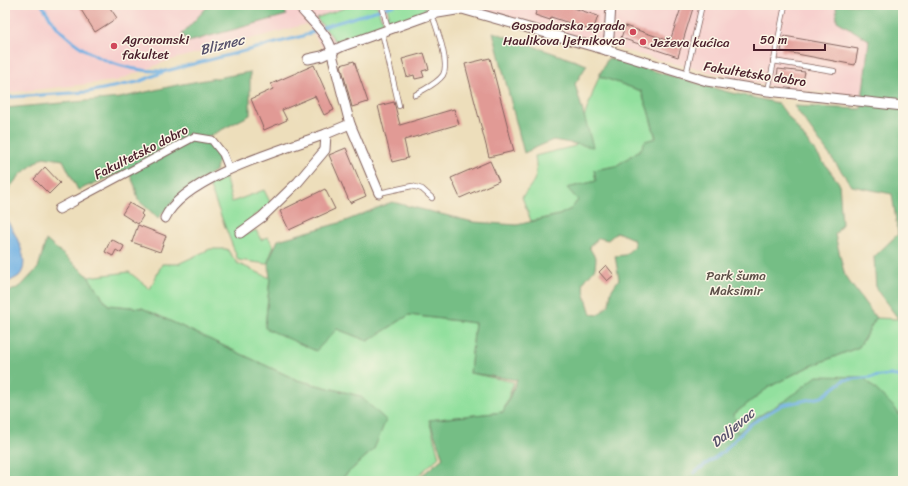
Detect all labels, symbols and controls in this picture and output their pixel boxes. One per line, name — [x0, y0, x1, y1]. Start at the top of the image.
place label: Gospodarska zgrada Haulikova ljetnikovca — [503, 14, 625, 52]
scale bar — [754, 26, 825, 52]
water label: Bliznec — [197, 27, 249, 63]
marker: Gospodarska zgrada Haulikova ljetnikovca — [628, 27, 638, 37]
place label: Agronomski fakultet — [121, 28, 190, 66]
text: 50 m — [760, 29, 787, 51]
place label: Ježeva kućica — [650, 31, 730, 54]
marker: Ježeva kućica — [638, 37, 648, 47]
marker: Agronomski fakultet — [109, 41, 119, 51]
street label: Fakultetsko dobro — [702, 55, 808, 94]
street label: Fakultetsko dobro — [90, 118, 193, 186]
park label: Park šuma Maksimir — [706, 264, 766, 302]
water label: Daljevac — [705, 401, 762, 454]

